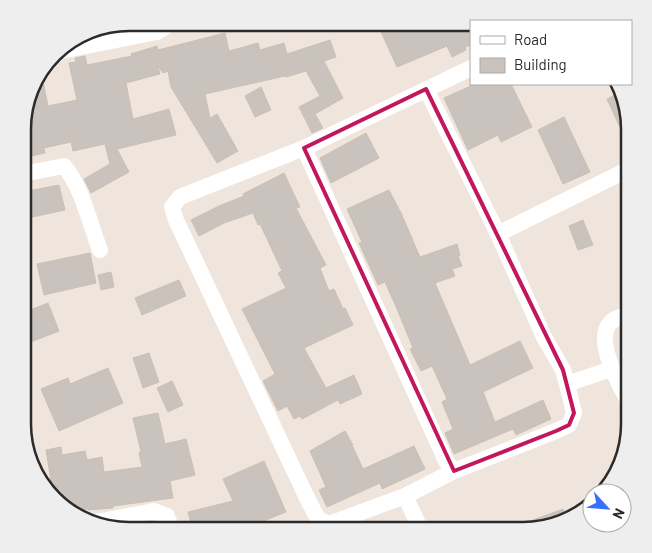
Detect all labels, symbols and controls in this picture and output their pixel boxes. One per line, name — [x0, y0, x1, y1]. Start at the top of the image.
legend — [470, 20, 632, 85]
text: Road — [514, 30, 547, 48]
text: Building — [514, 55, 567, 73]
north arrow — [582, 483, 632, 533]
text: N — [609, 506, 629, 522]

